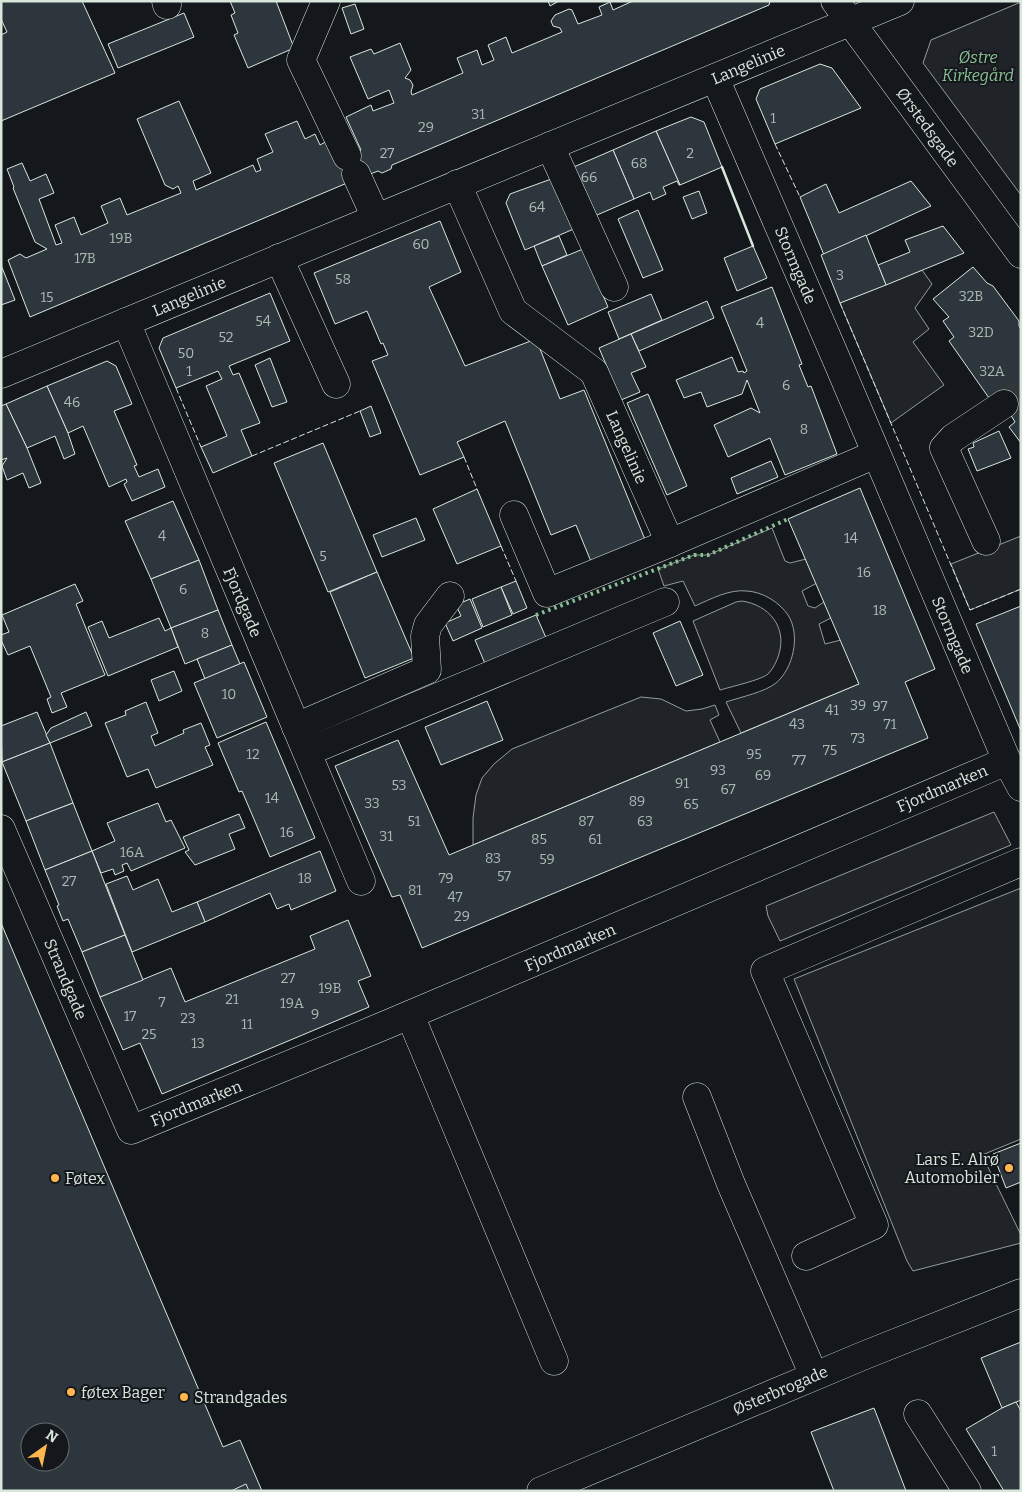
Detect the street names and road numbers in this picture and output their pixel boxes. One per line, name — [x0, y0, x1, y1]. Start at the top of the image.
street label: Langelinie — [709, 40, 788, 88]
street label: Ørstedsgade — [892, 84, 963, 171]
street label: Stormgade — [771, 224, 820, 307]
street label: Langelinie — [150, 272, 229, 320]
street label: Langelinie — [602, 408, 651, 487]
street label: Fjordgade — [219, 564, 266, 640]
street label: Stormgade — [928, 594, 977, 677]
street label: Fjordmarken — [894, 761, 990, 816]
street label: Fjordmarken — [522, 920, 618, 975]
street label: Strandgade — [40, 936, 91, 1022]
street label: Fjordmarken — [148, 1077, 245, 1130]
street label: Østerbrogade — [730, 1362, 831, 1419]

